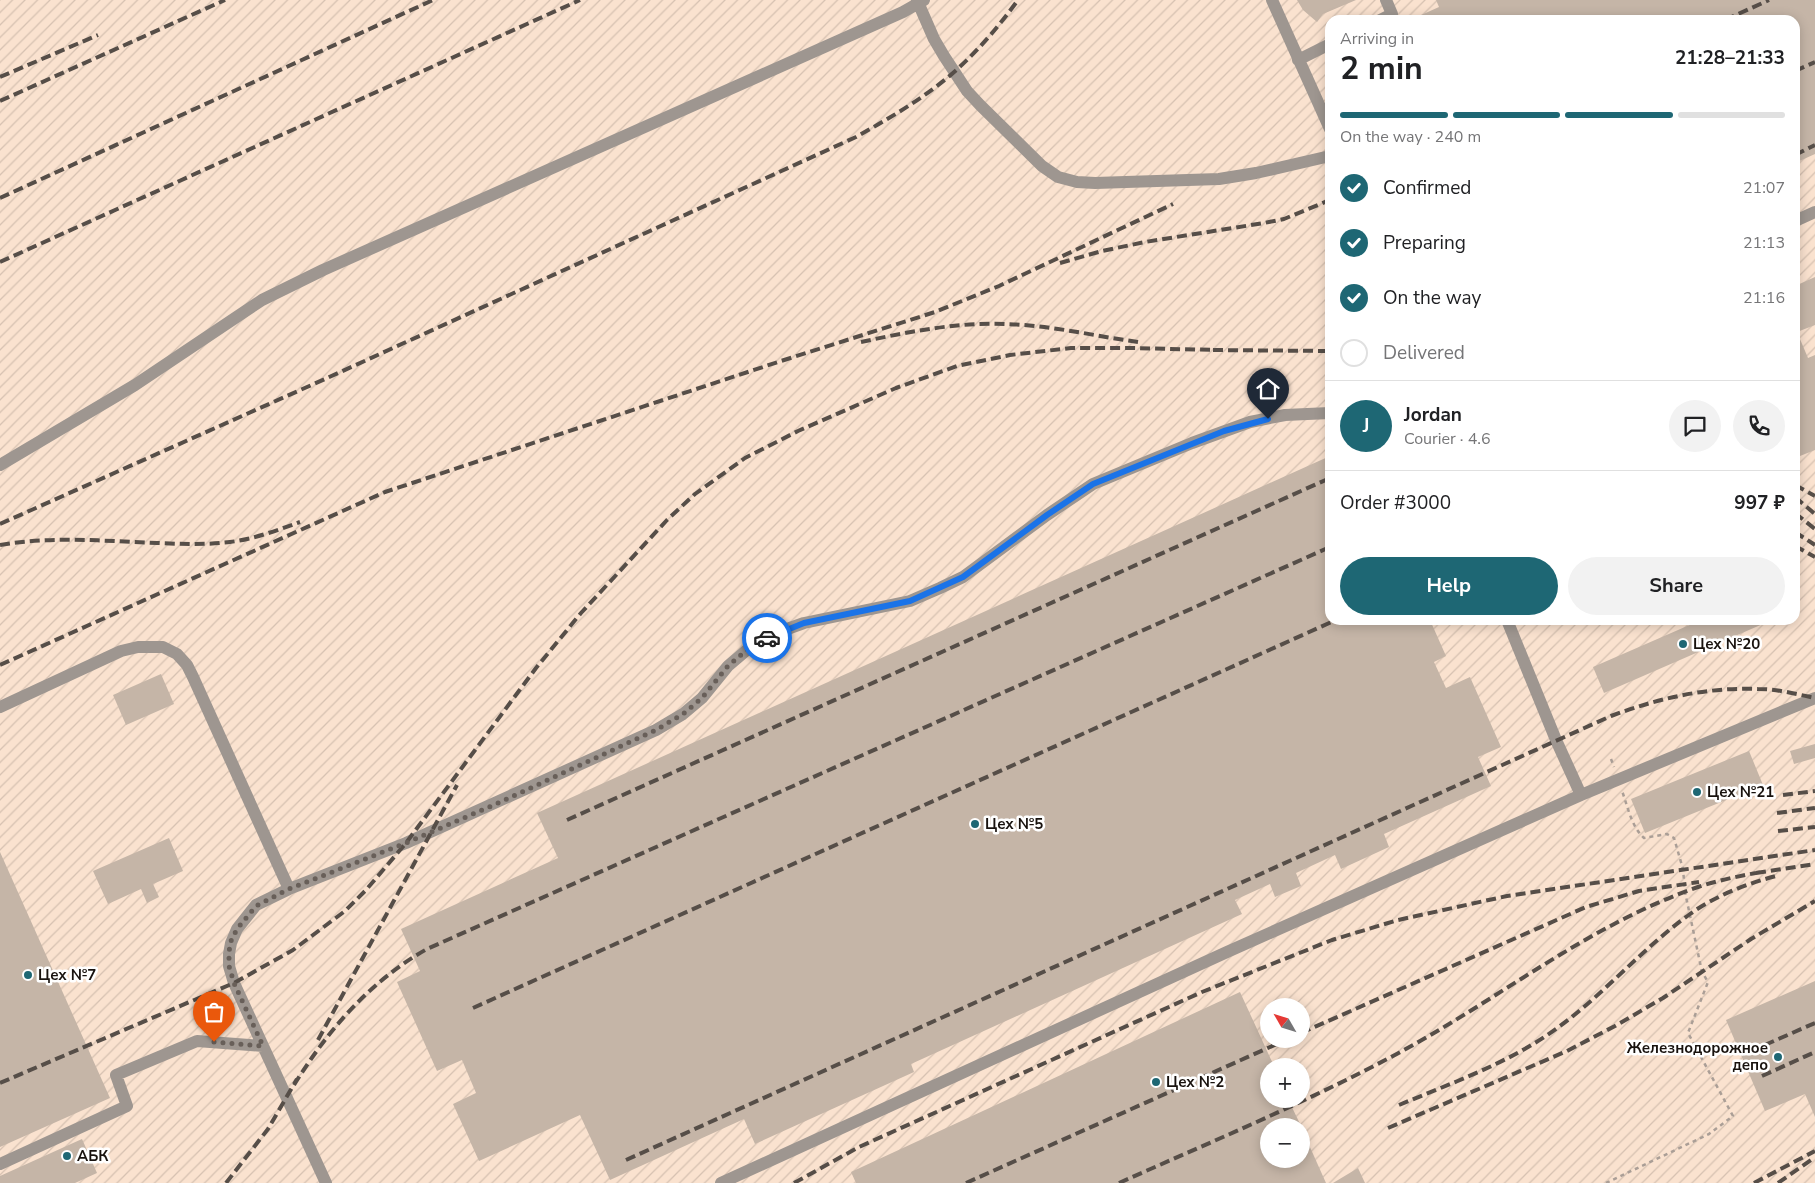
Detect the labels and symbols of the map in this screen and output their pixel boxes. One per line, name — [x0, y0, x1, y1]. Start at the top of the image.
pin — [1247, 368, 1289, 419]
courier — [742, 613, 792, 663]
place label: Цех №20 — [1693, 634, 1760, 654]
marker: Цех №20 — [1677, 638, 1689, 650]
place label: Цех №21 — [1707, 782, 1774, 802]
marker: Цех №21 — [1691, 786, 1703, 798]
place label: Цех №5 — [985, 814, 1043, 834]
marker: Цех №5 — [969, 818, 981, 830]
place label: Цех №7 — [38, 965, 96, 985]
marker: Цех №7 — [22, 969, 34, 981]
pin — [193, 991, 235, 1042]
north arrow — [1260, 998, 1310, 1048]
place label: Железнодорожное депо — [1627, 1038, 1768, 1075]
marker: Железнодорожное депо — [1772, 1051, 1784, 1063]
place label: Цех №2 — [1166, 1072, 1224, 1092]
marker: Цех №2 — [1150, 1076, 1162, 1088]
place label: АБК — [77, 1146, 109, 1166]
marker: АБК — [61, 1150, 73, 1162]

